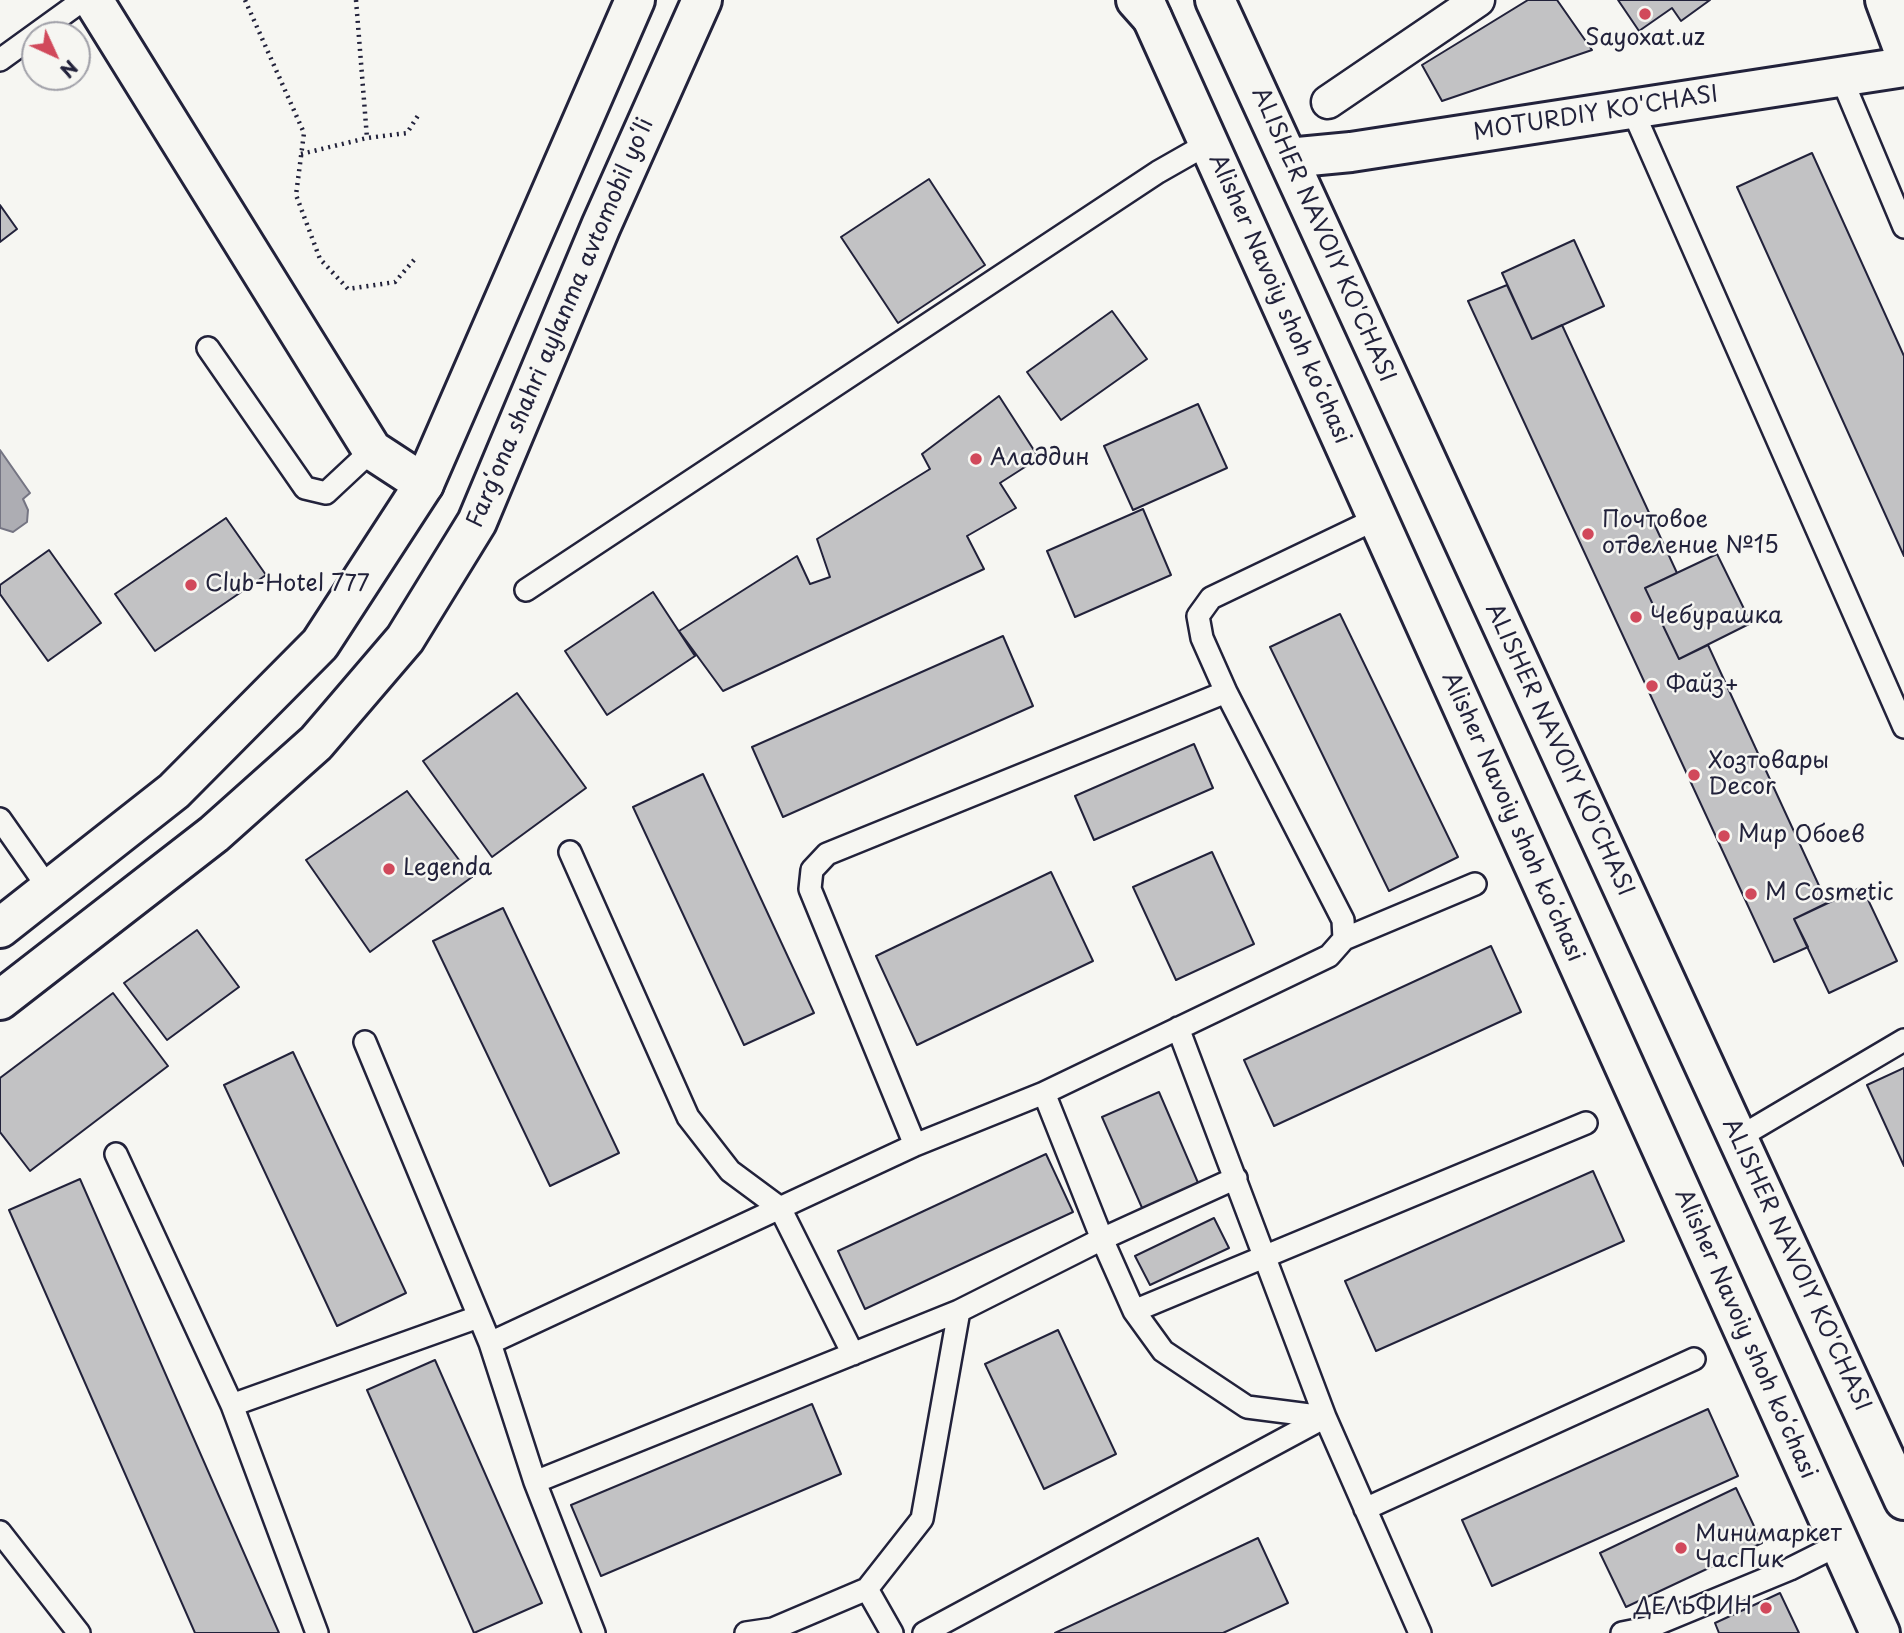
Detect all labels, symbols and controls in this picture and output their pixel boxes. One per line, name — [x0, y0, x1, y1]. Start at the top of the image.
marker: Sayoxat.uz — [1637, 6, 1653, 22]
north arrow — [21, 21, 91, 91]
place label: Sayoxat.uz — [1585, 25, 1705, 53]
text: N — [54, 54, 85, 85]
street label: MOTURDIY KO'CHASI — [1472, 81, 1720, 147]
street label: ALISHER NAVOIY KO'CHASI — [1245, 83, 1401, 387]
street label: Fargʻona shahri aylanma avtomobil yoʻli — [462, 114, 660, 532]
street label: Alisher Navoiy shoh koʻchasi — [1202, 150, 1356, 448]
place label: Аладдин — [990, 445, 1090, 473]
marker: Аладдин — [968, 451, 984, 467]
place label: Почтовое отделение №15 — [1602, 507, 1779, 561]
marker: Почтовое отделение №15 — [1580, 526, 1596, 542]
place label: Club-Hotel 777 — [205, 571, 370, 599]
marker: Club-Hotel 777 — [183, 577, 199, 593]
street label: ALISHER NAVOIY KO'CHASI — [1479, 599, 1639, 901]
place label: Чебурашка — [1650, 603, 1782, 631]
marker: Чебурашка — [1628, 609, 1644, 625]
street label: Alisher Navoiy shoh koʻchasi — [1435, 668, 1589, 966]
place label: Файз+ — [1666, 672, 1739, 700]
marker: Файз+ — [1644, 678, 1660, 694]
place label: Хозтовары Decor — [1708, 748, 1829, 802]
marker: Хозтовары Decor — [1686, 767, 1702, 783]
place label: Мир Обоев — [1738, 822, 1865, 850]
marker: Мир Обоев — [1716, 828, 1732, 844]
place label: Legenda — [403, 855, 492, 883]
marker: Legenda — [381, 861, 397, 877]
place label: M Cosmetic — [1765, 880, 1894, 908]
marker: M Cosmetic — [1743, 886, 1759, 902]
street label: ALISHER NAVOIY KO'CHASI — [1716, 1114, 1876, 1416]
street label: Alisher Navoiy shoh koʻchasi — [1668, 1185, 1822, 1483]
place label: Минимаркет ЧасПик — [1695, 1521, 1842, 1575]
marker: Минимаркет ЧасПик — [1673, 1540, 1689, 1556]
place label: ДЕЛЬФИН — [1634, 1594, 1752, 1622]
marker: ДЕЛЬФИН — [1758, 1600, 1774, 1616]

